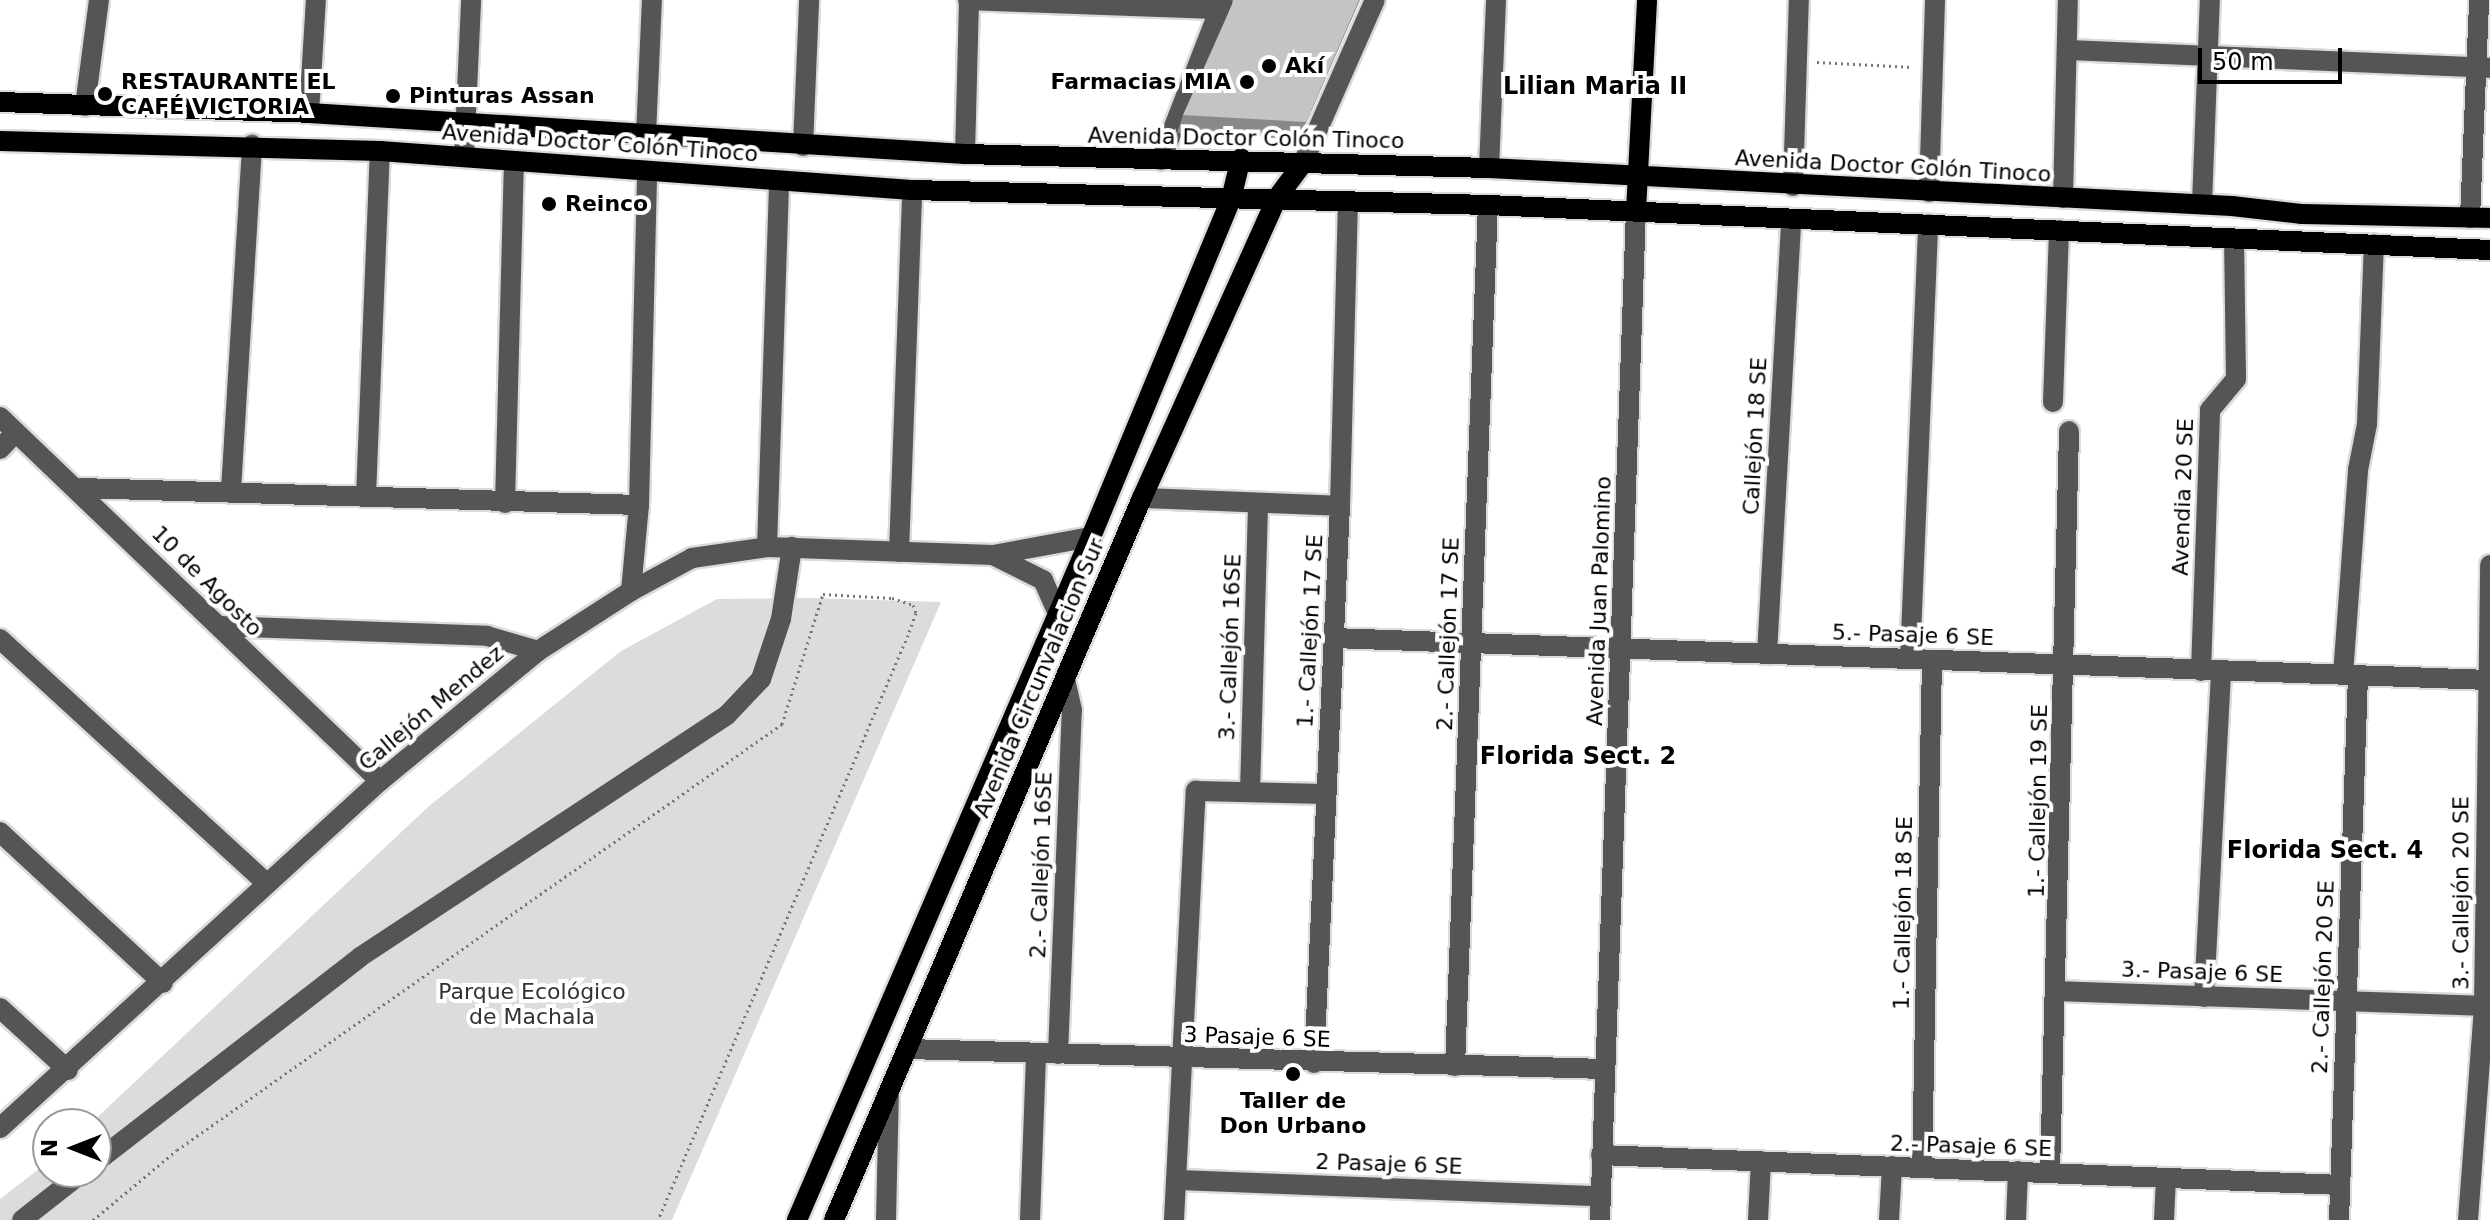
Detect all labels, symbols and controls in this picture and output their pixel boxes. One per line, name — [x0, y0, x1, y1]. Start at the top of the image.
scale bar — [2202, 32, 2346, 82]
text: 50 m — [2212, 48, 2274, 76]
place label: Akí — [1285, 53, 1324, 79]
marker: Akí — [1260, 57, 1278, 75]
place label: RESTAURANTE EL CAFÉ VICTORIA — [121, 68, 335, 120]
place label: Farmacias MIA — [1051, 69, 1231, 95]
marker: Farmacias MIA — [1238, 73, 1256, 91]
district label: Lilian Maria II — [1503, 73, 1687, 101]
place label: Pinturas Assan — [409, 83, 595, 109]
marker: RESTAURANTE EL CAFÉ VICTORIA — [96, 85, 114, 103]
marker: Pinturas Assan — [384, 87, 402, 105]
street label: Avenida Doctor Colón Tinoco — [441, 119, 759, 167]
street label: Avenida Doctor Colón Tinoco — [1087, 122, 1405, 154]
street label: Avenida Doctor Colón Tinoco — [1734, 145, 2052, 187]
place label: Reinco — [565, 191, 648, 217]
marker: Reinco — [540, 195, 558, 213]
street label: Callejón 18 SE — [1738, 356, 1772, 516]
street label: Avendia 20 SE — [2167, 418, 2199, 576]
street label: Avenida Juan Palomino — [1581, 476, 1617, 726]
street label: 10 de Agosto — [146, 520, 268, 642]
street label: 1.- Callejón 17 SE — [1292, 533, 1328, 729]
street label: Avenida Circunvalacion Sur — [968, 535, 1110, 821]
street label: 2.- Callejón 17 SE — [1431, 537, 1465, 731]
street label: 3.- Callejón 16SE — [1214, 553, 1246, 741]
street label: 5.- Pasaje 6 SE — [1832, 619, 1994, 651]
street label: Callejón Mendez — [353, 640, 509, 776]
street label: 1.- Callejón 19 SE — [2023, 704, 2053, 898]
district label: Florida Sect. 2 — [1480, 743, 1676, 771]
street label: 2.- Callejón 16SE — [1025, 771, 1057, 959]
street label: 3.- Callejón 20 SE — [2448, 796, 2474, 990]
street label: 1.- Callejón 18 SE — [1888, 816, 1918, 1010]
district label: Florida Sect. 4 — [2227, 837, 2423, 865]
street label: 2.- Callejón 20 SE — [2306, 880, 2340, 1074]
street label: 3.- Pasaje 6 SE — [2121, 956, 2283, 988]
park label: Parque Ecológico de Machala — [438, 978, 626, 1030]
street label: 3 Pasaje 6 SE — [1183, 1021, 1331, 1053]
marker: Taller de Don Urbano — [1284, 1065, 1302, 1083]
place label: Taller de Don Urbano — [1220, 1087, 1366, 1138]
north arrow — [32, 1108, 112, 1188]
street label: 2.- Pasaje 6 SE — [1890, 1130, 2052, 1162]
text: N — [37, 1139, 62, 1157]
street label: 2 Pasaje 6 SE — [1315, 1148, 1463, 1180]

